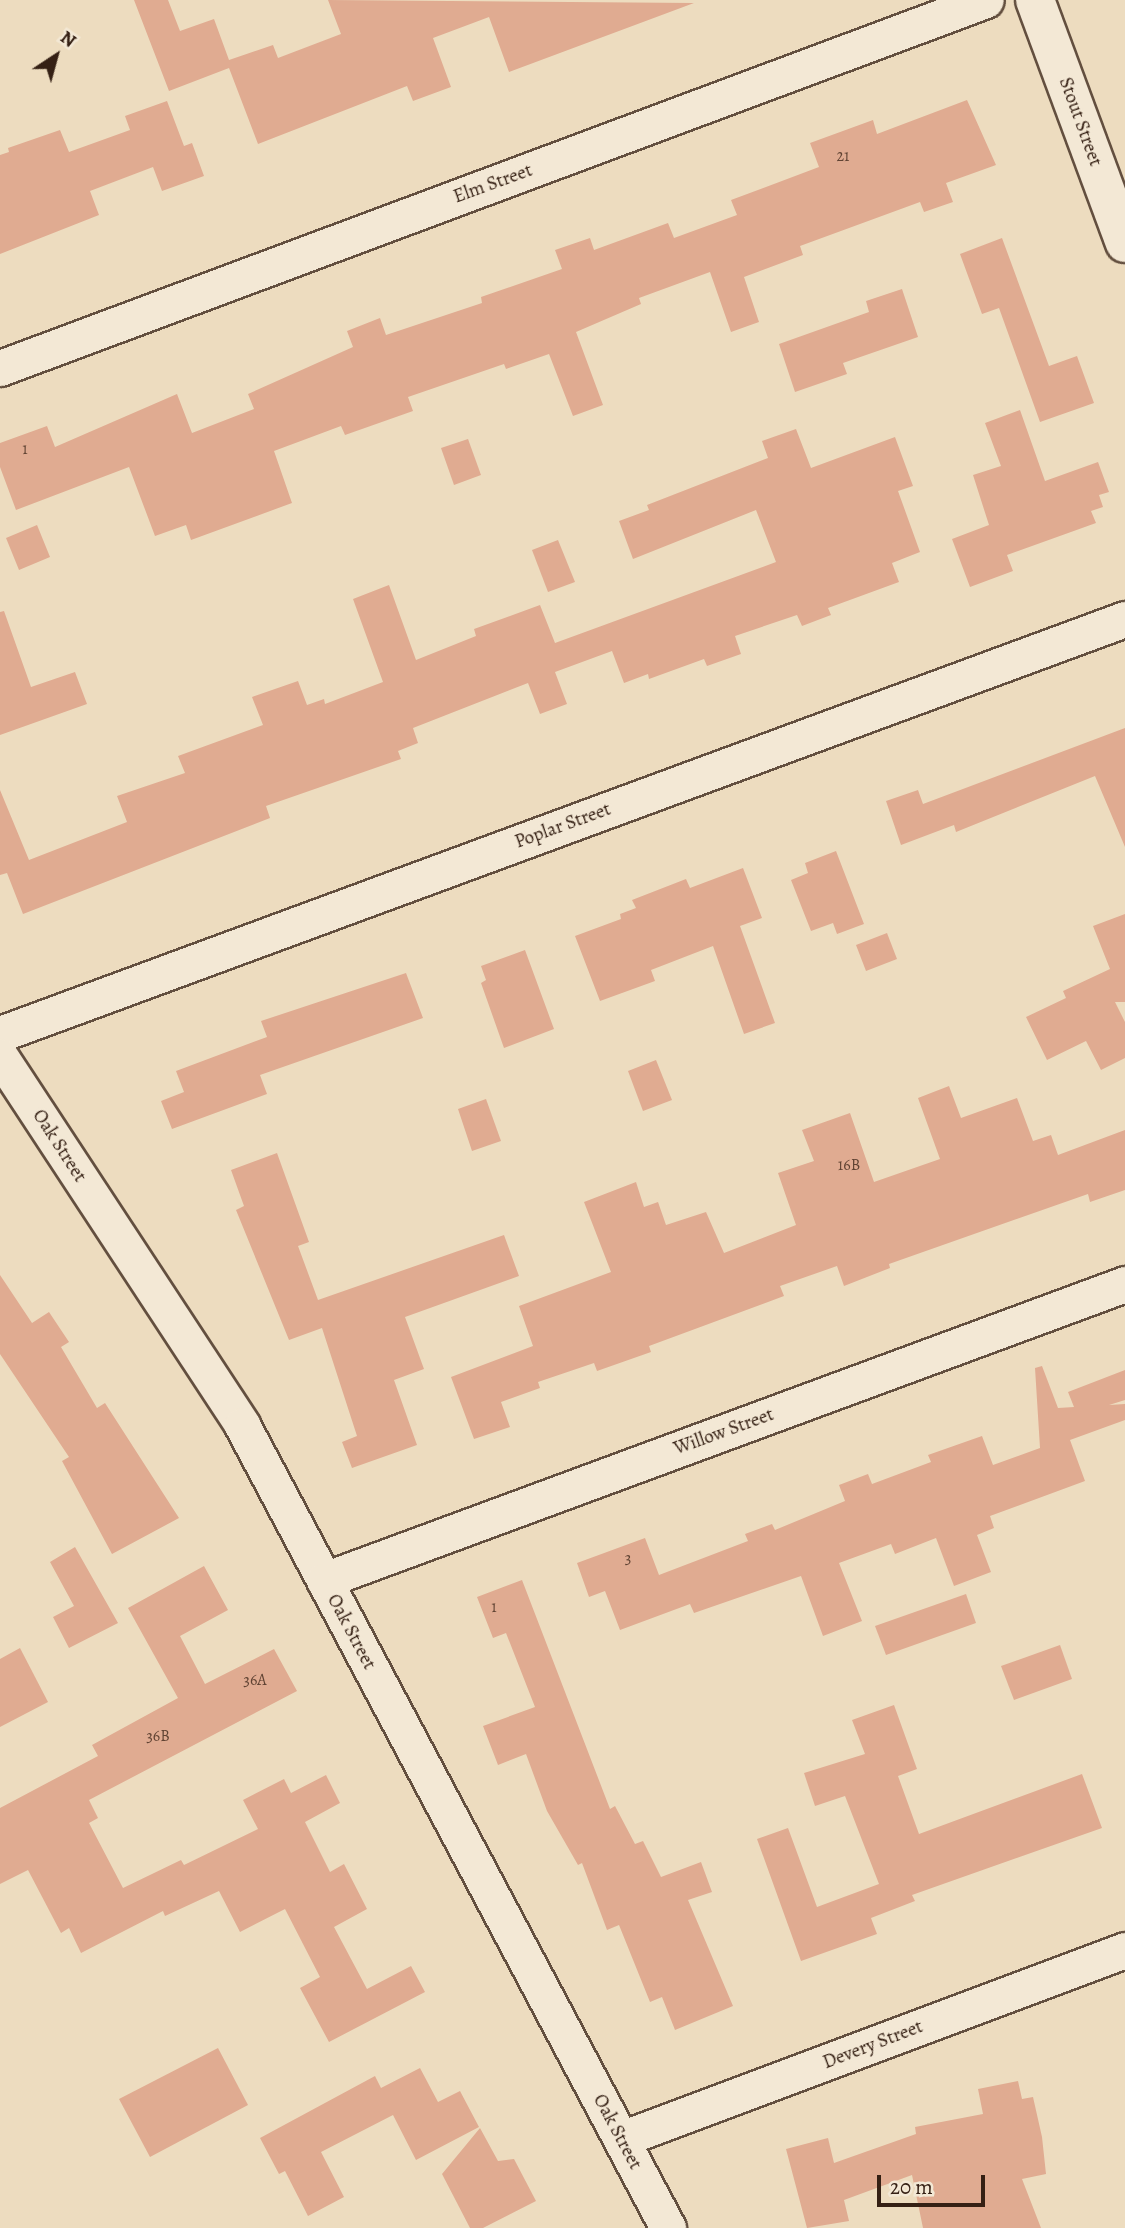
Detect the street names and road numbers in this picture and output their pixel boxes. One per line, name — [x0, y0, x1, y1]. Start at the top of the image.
street label: Stout Street — [1053, 74, 1107, 170]
street label: Elm Street — [451, 159, 535, 209]
street label: Poplar Street — [512, 798, 614, 854]
street label: Oak Street — [27, 1105, 91, 1187]
street label: Willow Street — [671, 1403, 777, 1461]
street label: Oak Street — [322, 1590, 380, 1674]
street label: Devery Street — [820, 2016, 926, 2074]
street label: Oak Street — [588, 2090, 646, 2174]

